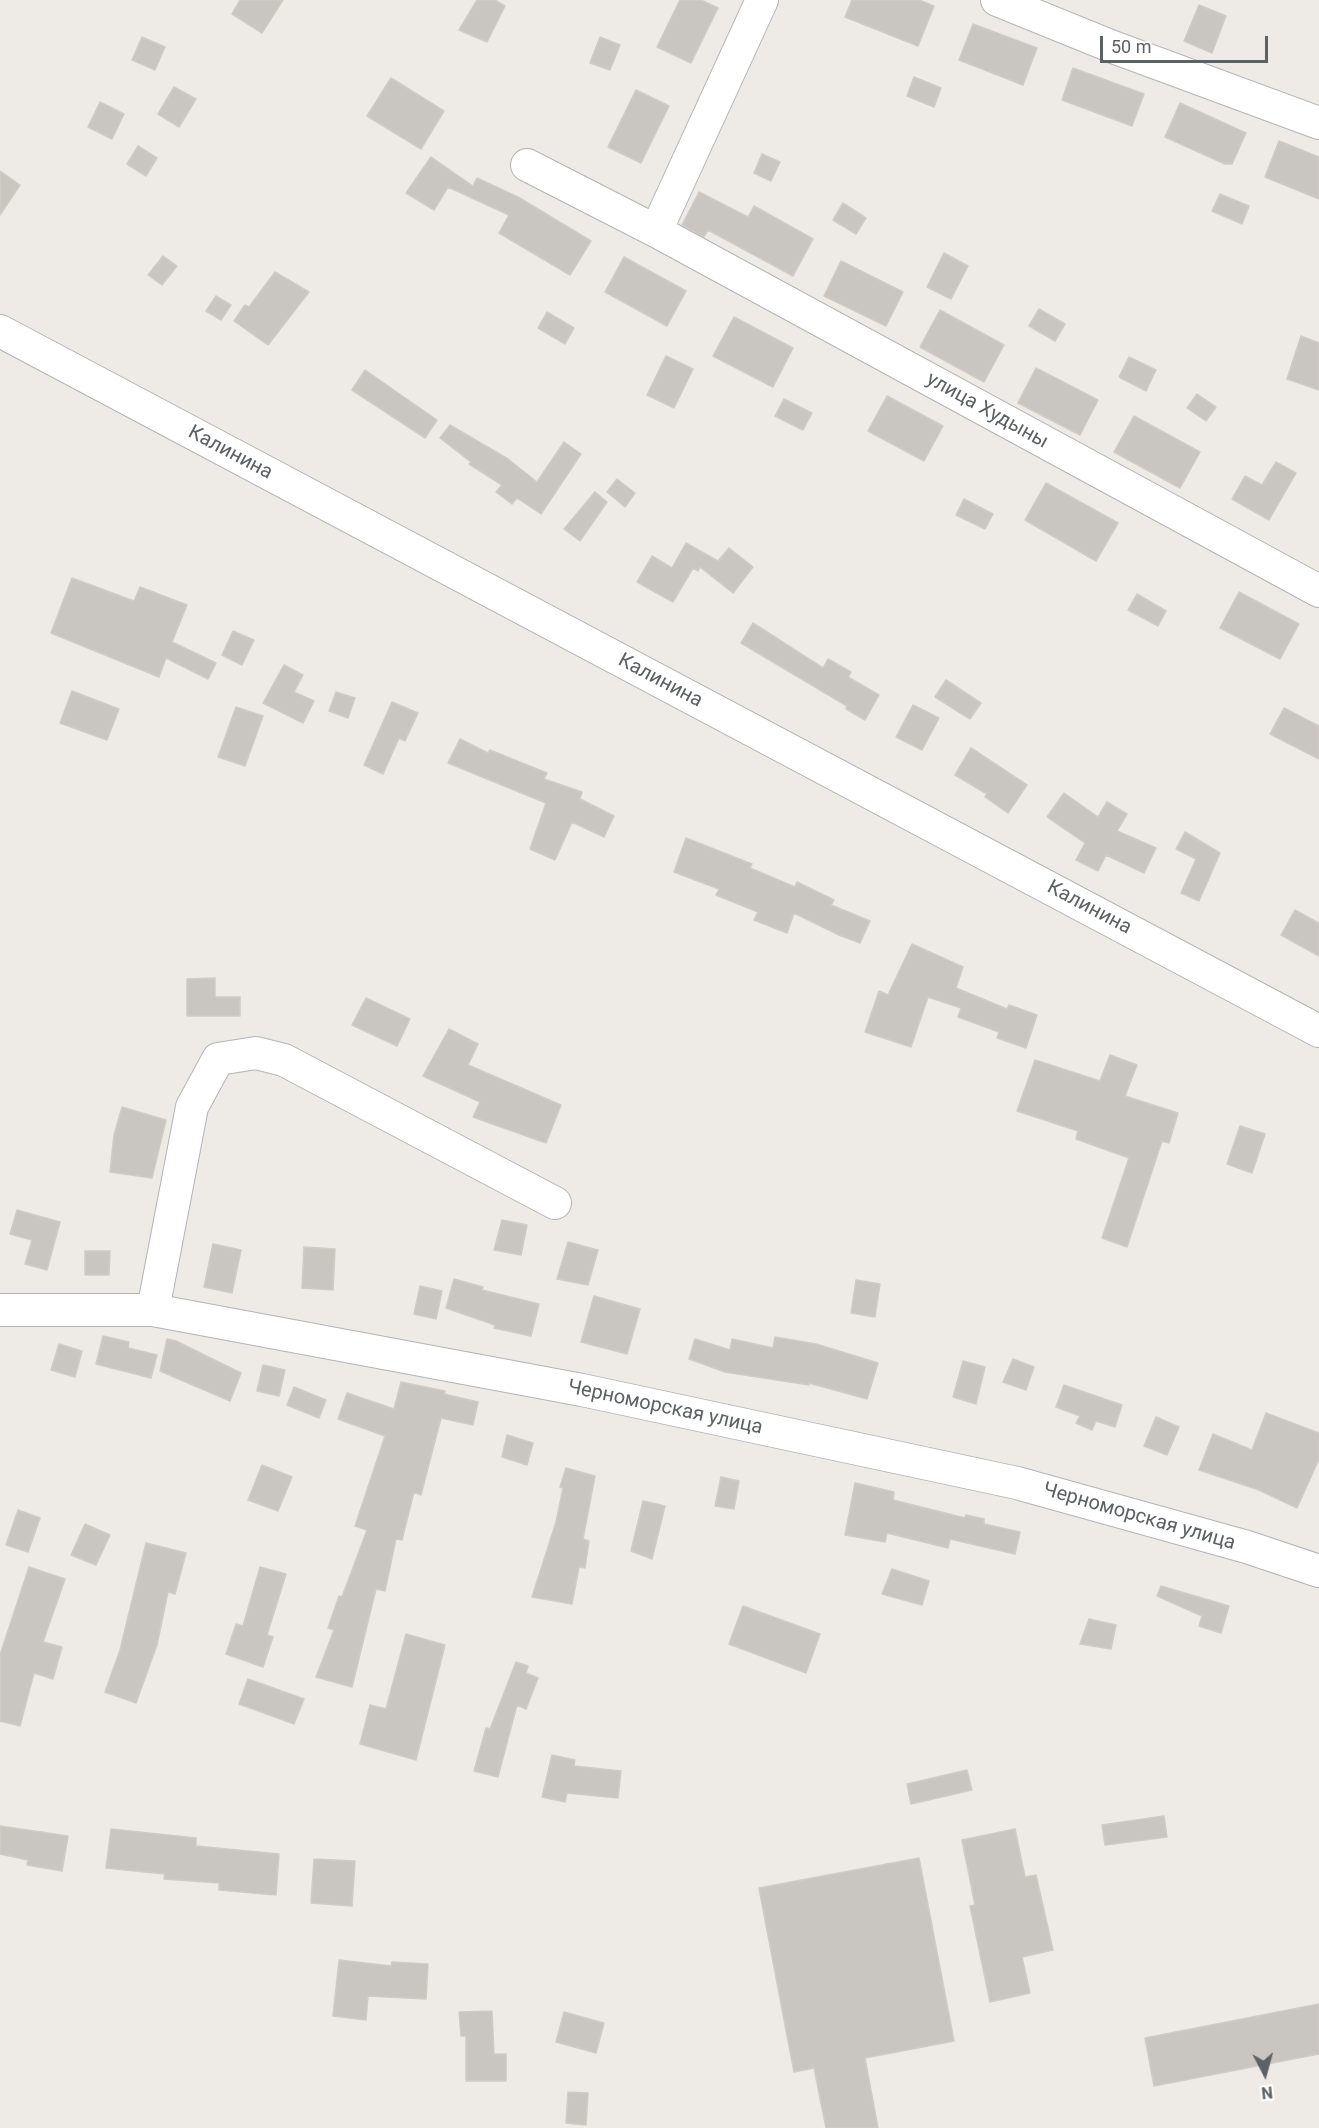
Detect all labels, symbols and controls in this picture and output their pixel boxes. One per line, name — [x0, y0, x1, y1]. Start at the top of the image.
scale bar — [1103, 24, 1271, 62]
text: 50 m — [1111, 36, 1151, 57]
street label: улица Худыны — [922, 368, 1052, 454]
street label: Калинина — [184, 421, 276, 485]
street label: Калинина — [614, 649, 706, 713]
street label: Калинина — [1043, 876, 1135, 940]
street label: Черноморская улица — [565, 1376, 765, 1440]
street label: Черноморская улица — [1040, 1478, 1238, 1556]
north arrow — [1235, 2044, 1295, 2104]
text: N — [1260, 2082, 1274, 2102]

